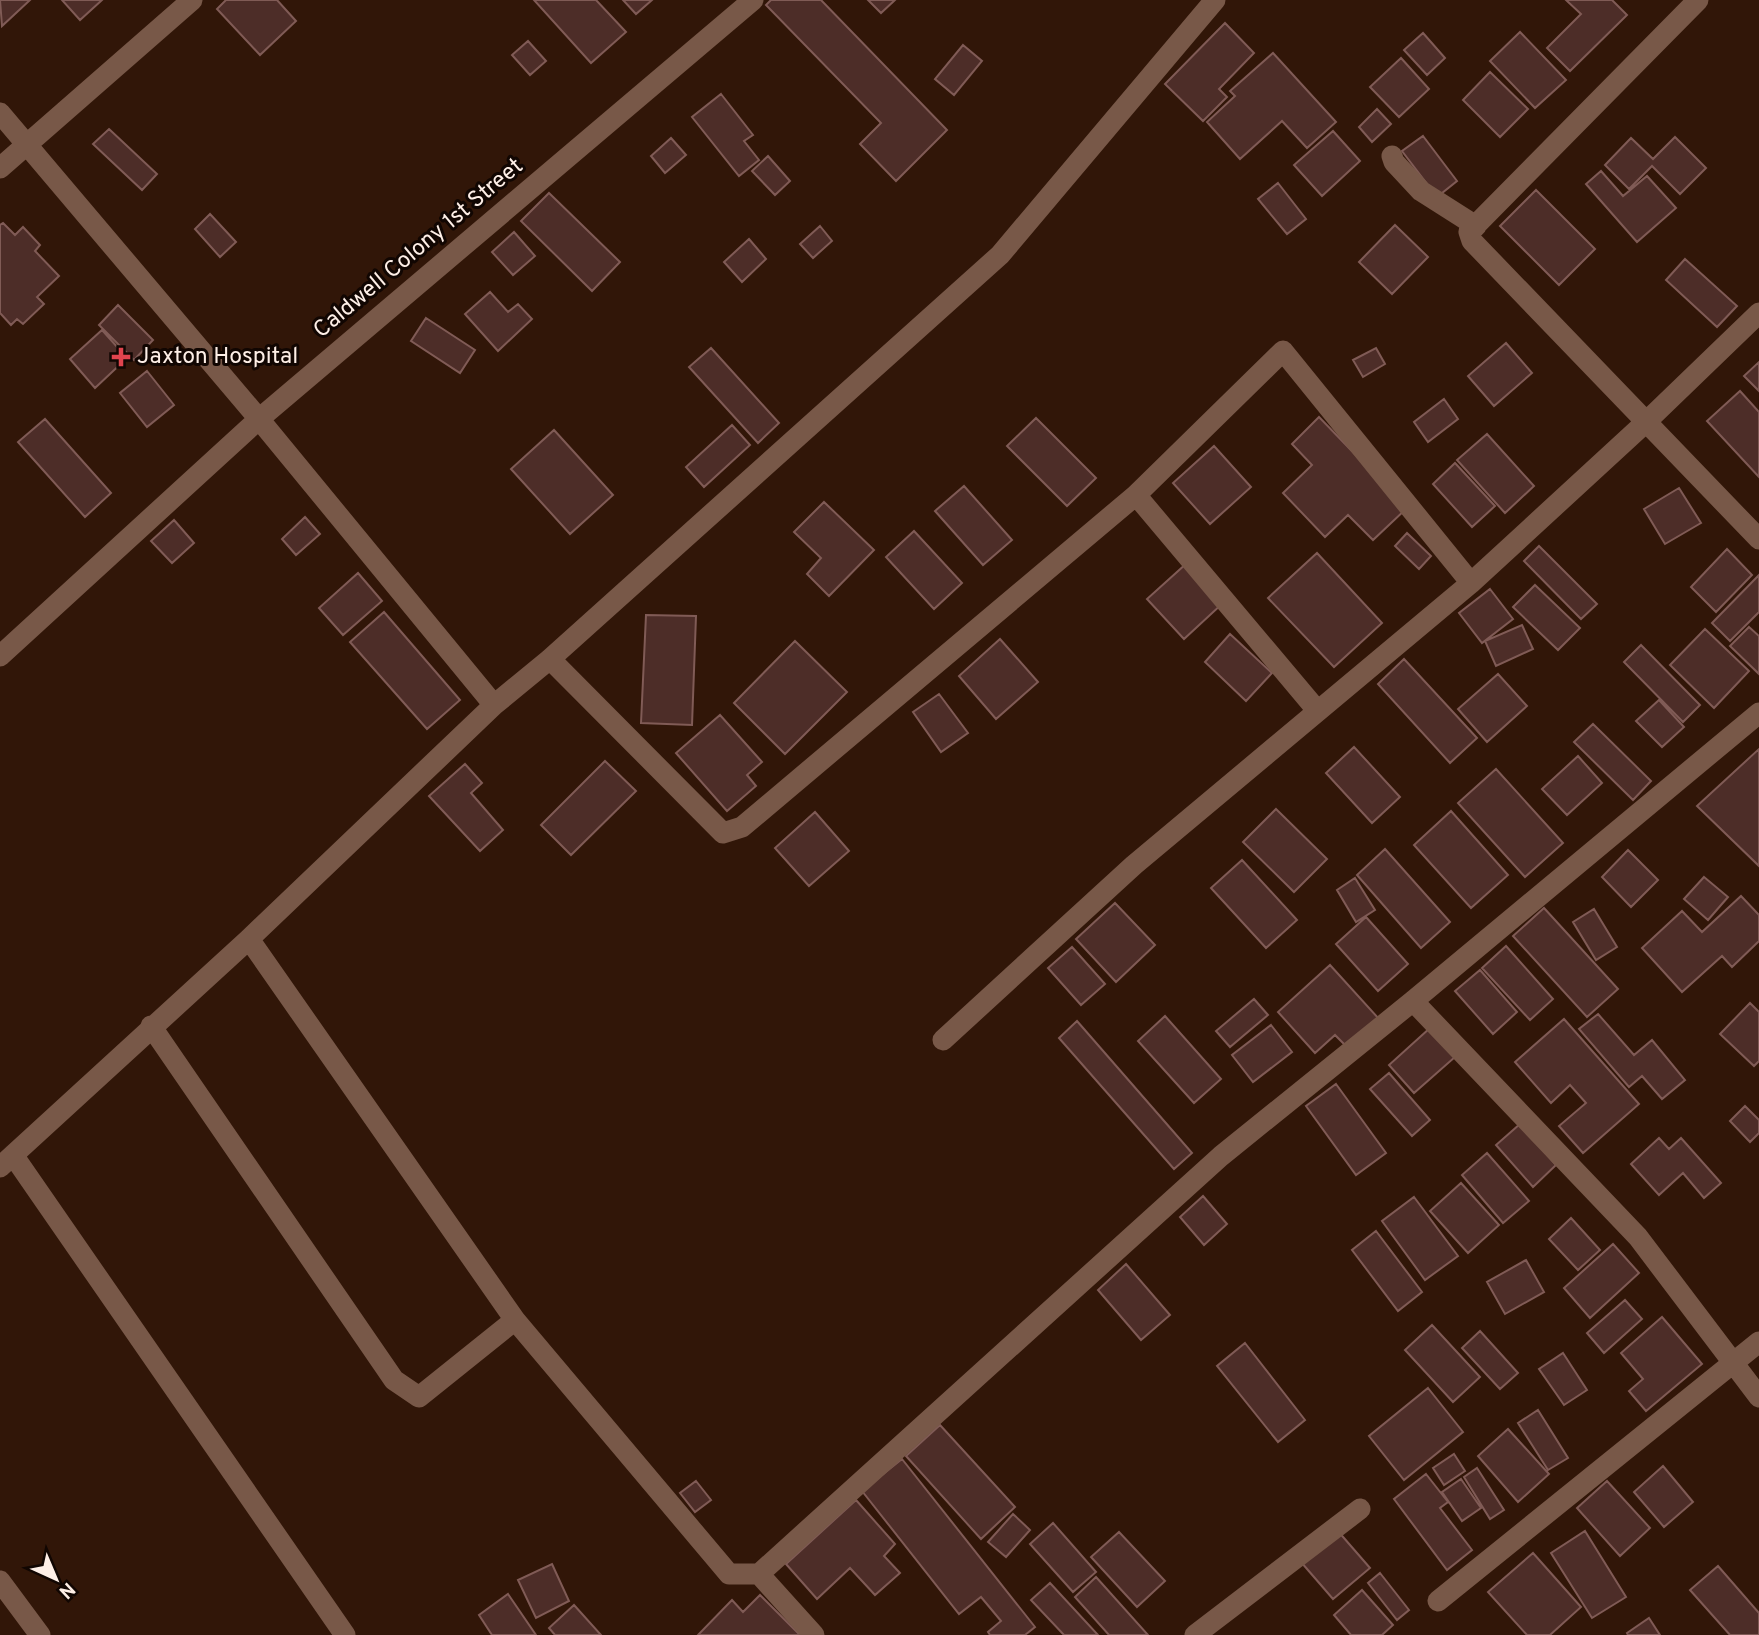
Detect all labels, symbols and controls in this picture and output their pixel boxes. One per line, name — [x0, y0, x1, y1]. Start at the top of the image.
street label: Caldwell Colony 1st Street — [308, 153, 530, 345]
place label: Jaxton Hospital — [137, 343, 298, 372]
marker: Jaxton Hospital — [111, 347, 131, 367]
north arrow — [21, 1544, 91, 1614]
text: N — [53, 1576, 80, 1603]

